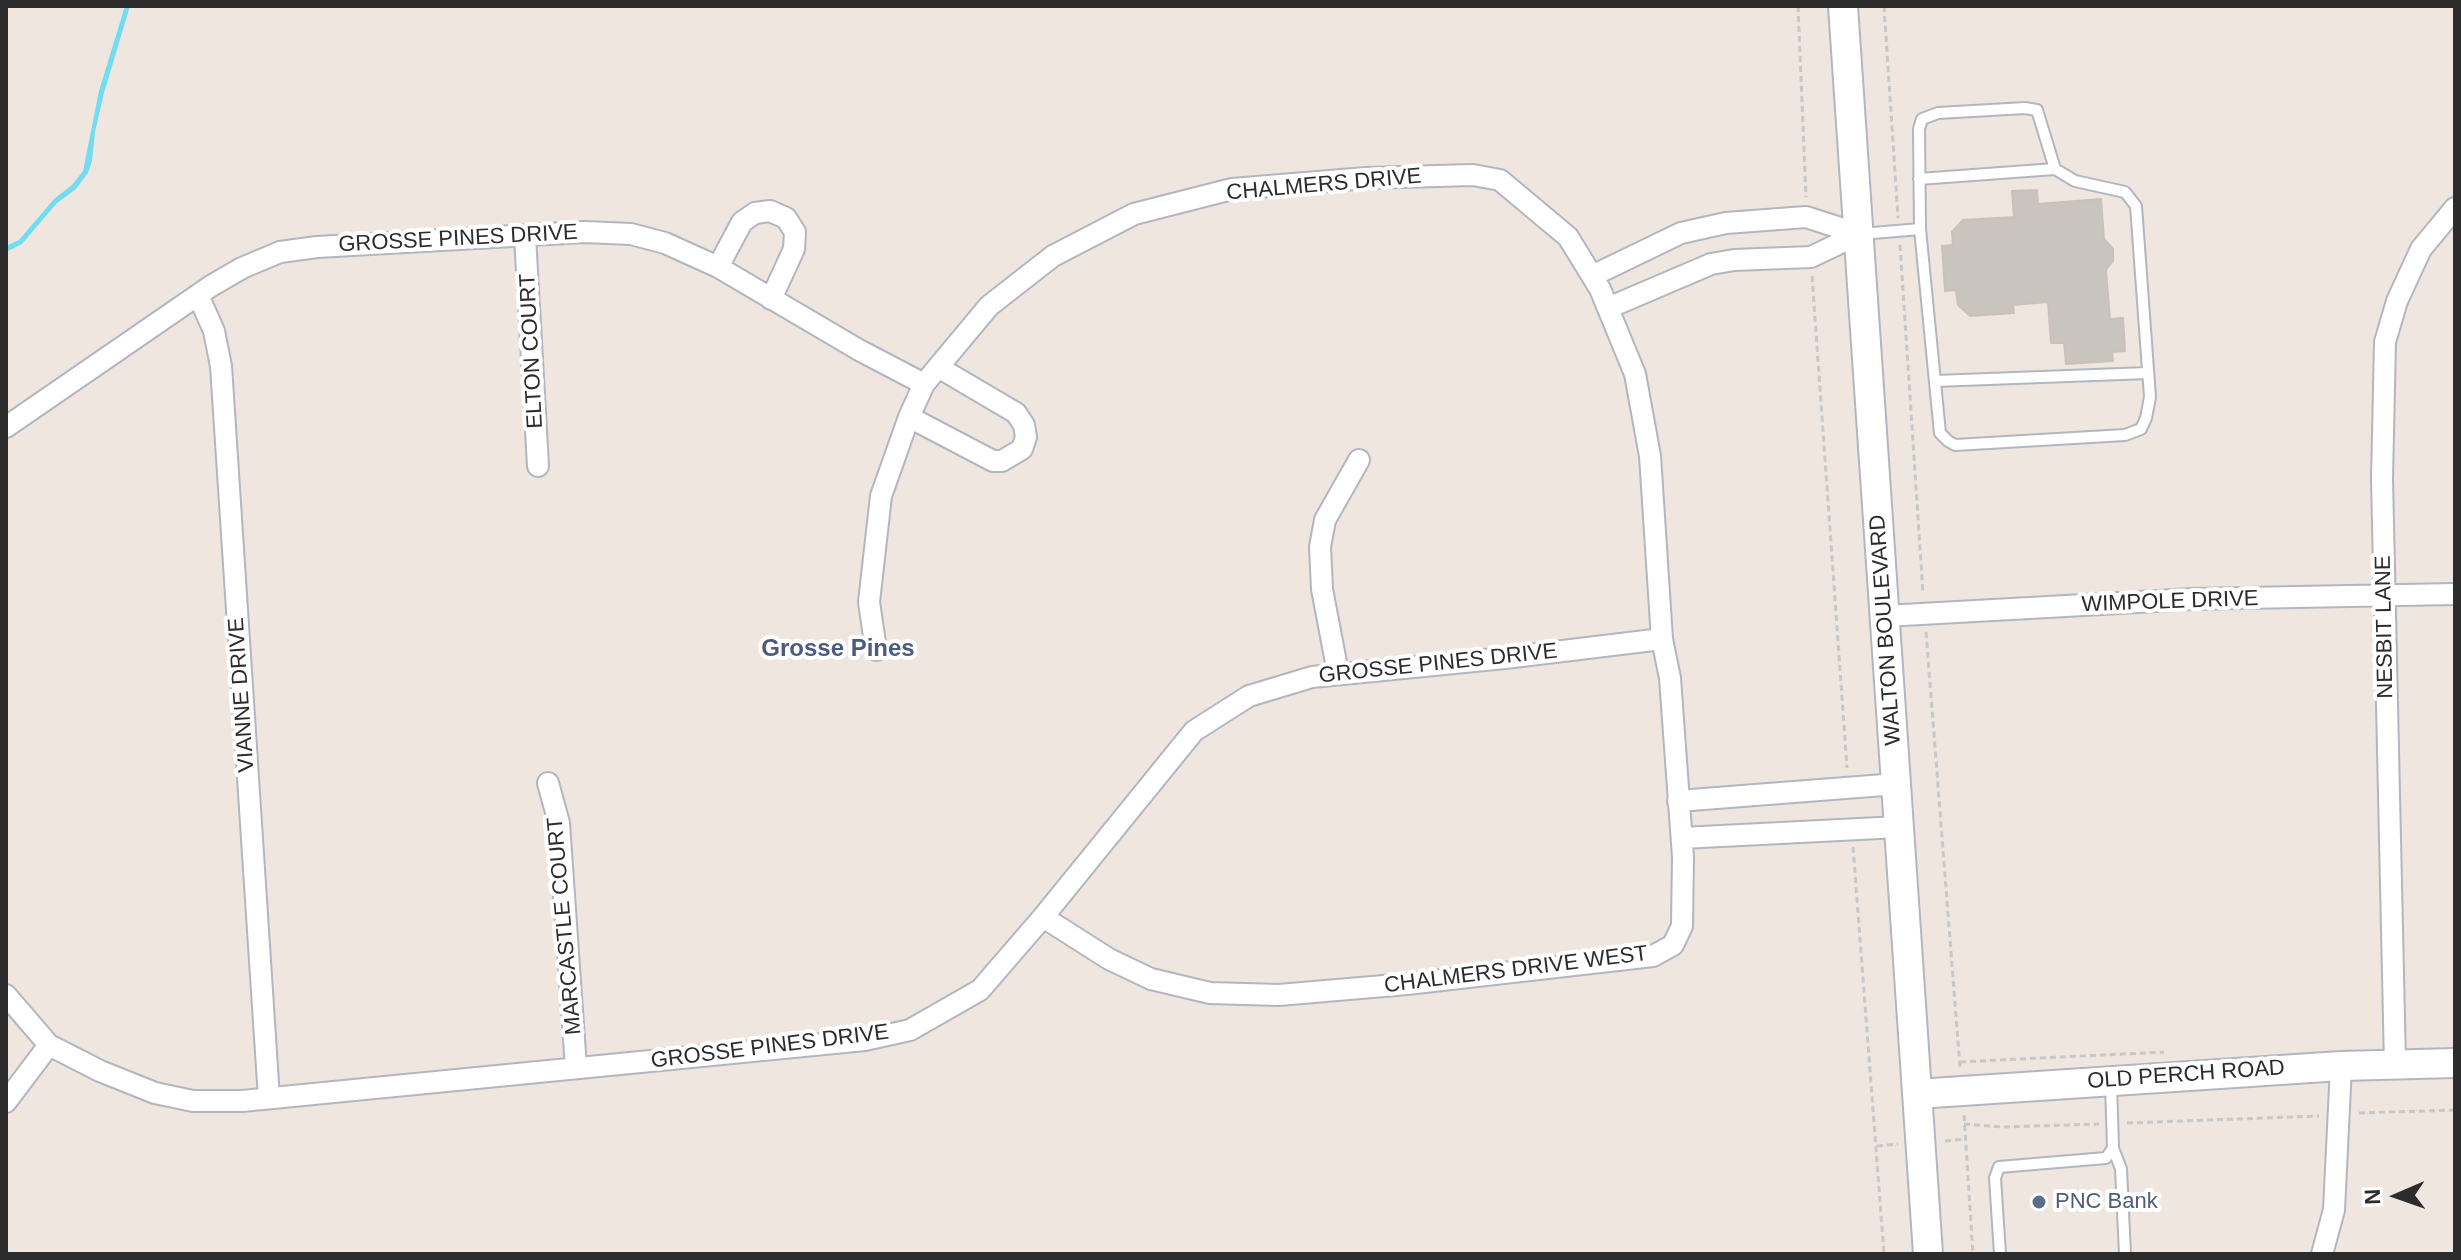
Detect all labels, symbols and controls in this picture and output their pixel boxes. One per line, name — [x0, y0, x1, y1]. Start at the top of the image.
street label: CHALMERS DRIVE — [1225, 163, 1423, 207]
street label: GROSSE PINES DRIVE — [338, 220, 578, 258]
street label: ELTON COURT — [515, 273, 549, 429]
street label: WALTON BOULEVARD — [1865, 514, 1907, 746]
street label: NESBIT LANE — [2371, 555, 2399, 699]
street label: WIMPOLE DRIVE — [2081, 586, 2259, 618]
street label: VIANNE DRIVE — [223, 617, 261, 773]
district label: Grosse Pines — [761, 635, 915, 663]
street label: GROSSE PINES DRIVE — [1317, 638, 1559, 690]
street label: MARCASTLE COURT — [542, 816, 588, 1036]
street label: CHALMERS DRIVE WEST — [1383, 941, 1649, 999]
street label: GROSSE PINES DRIVE — [649, 1019, 891, 1075]
street label: OLD PERCH ROAD — [2086, 1055, 2286, 1095]
north arrow — [2357, 1156, 2437, 1236]
text: N — [2360, 1188, 2385, 1205]
place label: PNC Bank — [2055, 1189, 2158, 1215]
marker: PNC Bank — [2030, 1193, 2048, 1211]

